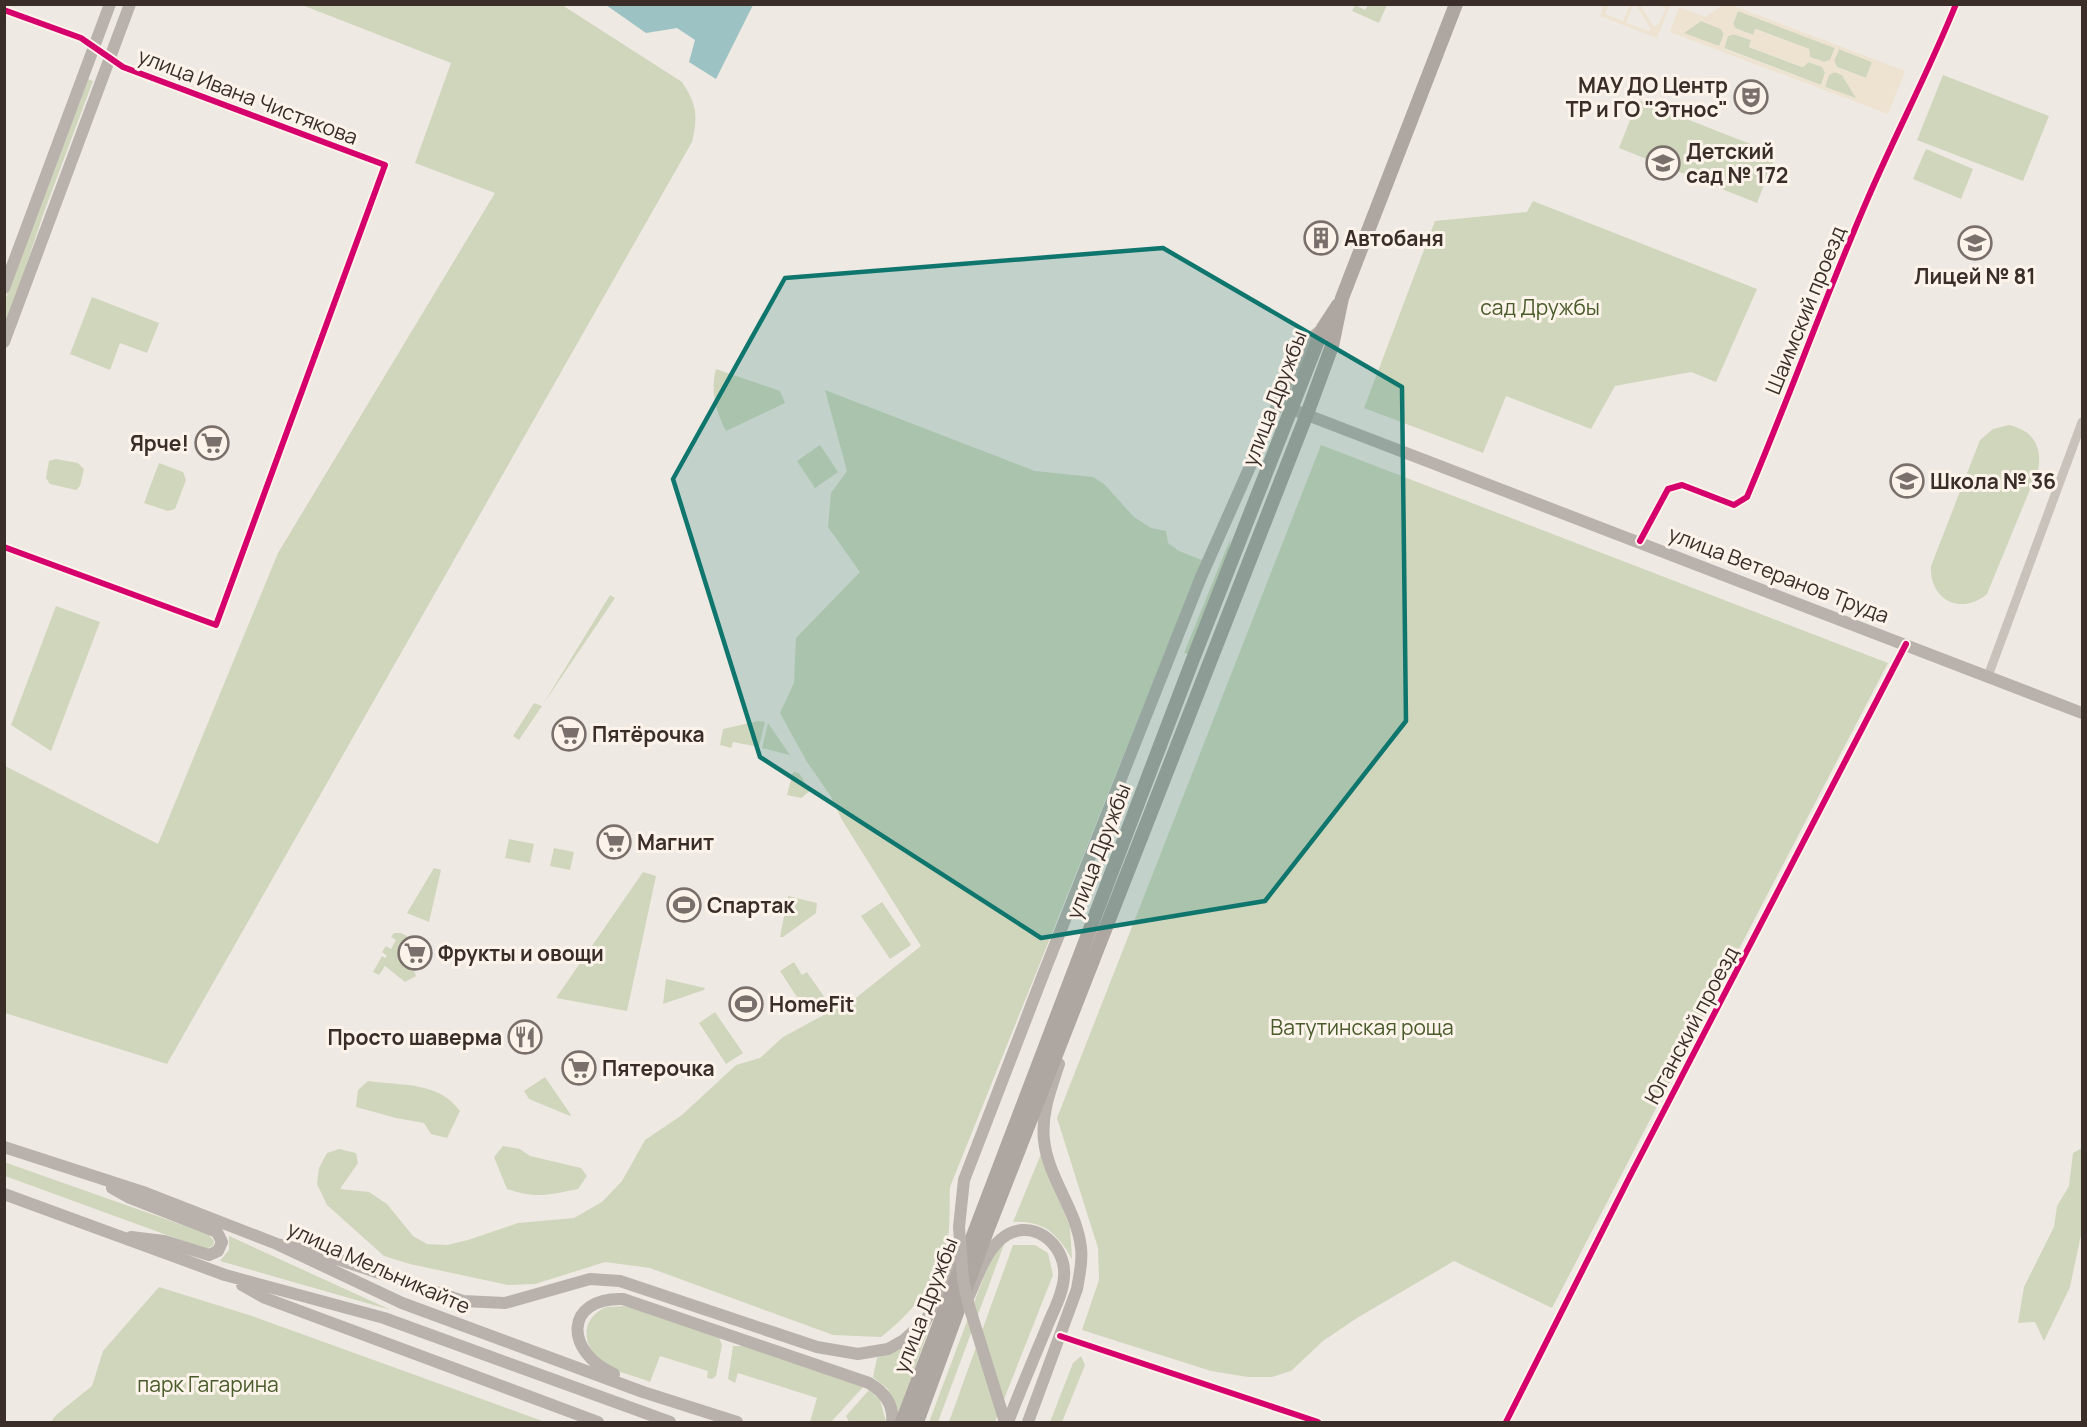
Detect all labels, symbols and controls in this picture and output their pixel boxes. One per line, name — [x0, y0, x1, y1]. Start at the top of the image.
street label: улица Ивана Чистякова — [134, 41, 362, 151]
place label: МАУ ДО Центр ТР и ГО "Этнос" — [1566, 71, 1728, 123]
theatre icon: МАУ ДО Центр ТР и ГО "Этнос" — [1733, 79, 1769, 115]
place label: Детский сад № 172 — [1686, 137, 1788, 189]
school or university icon: Детский сад № 172 — [1645, 145, 1681, 181]
building icon: Автобаня — [1303, 220, 1339, 256]
street label: Шаимский проезд — [1758, 222, 1852, 398]
place label: Автобаня — [1344, 224, 1444, 252]
school or university icon: Лицей № 81 — [1957, 225, 1993, 261]
place label: Лицей № 81 — [1914, 262, 2036, 290]
park label: сад Дружбы — [1480, 293, 1600, 321]
street label: улица Дружбы — [1235, 326, 1313, 470]
supermarket icon: Ярче! — [194, 425, 230, 461]
place label: Ярче! — [130, 429, 189, 457]
school or university icon: Школа № 36 — [1889, 463, 1925, 499]
place label: Школа № 36 — [1930, 467, 2056, 495]
street label: улица Ветеранов Труда — [1665, 519, 1893, 629]
supermarket icon: Пятёрочка — [551, 716, 587, 752]
place label: Пятёрочка — [592, 720, 705, 748]
street label: улица Дружбы — [1059, 779, 1137, 923]
supermarket icon: Магнит — [596, 824, 632, 860]
place label: Магнит — [637, 828, 714, 856]
sports icon: Спартак — [666, 887, 702, 923]
place label: Спартак — [707, 891, 795, 919]
supermarket icon: Фрукты и овощи — [397, 935, 433, 971]
place label: Фрукты и овощи — [438, 939, 604, 967]
street label: Юганский проезд — [1638, 941, 1744, 1109]
sports icon: HomeFit — [728, 986, 764, 1022]
place label: HomeFit — [769, 990, 854, 1018]
park label: Ватутинская роща — [1270, 1013, 1454, 1041]
restaurant icon: Просто шаверма — [507, 1019, 543, 1055]
place label: Просто шаверма — [327, 1023, 502, 1051]
supermarket icon: Пятерочка — [561, 1050, 597, 1086]
place label: Пятерочка — [602, 1054, 715, 1082]
street label: улица Мельникайте — [283, 1214, 475, 1320]
street label: улица Дружбы — [886, 1233, 964, 1377]
park label: парк Гагарина — [137, 1370, 279, 1398]

